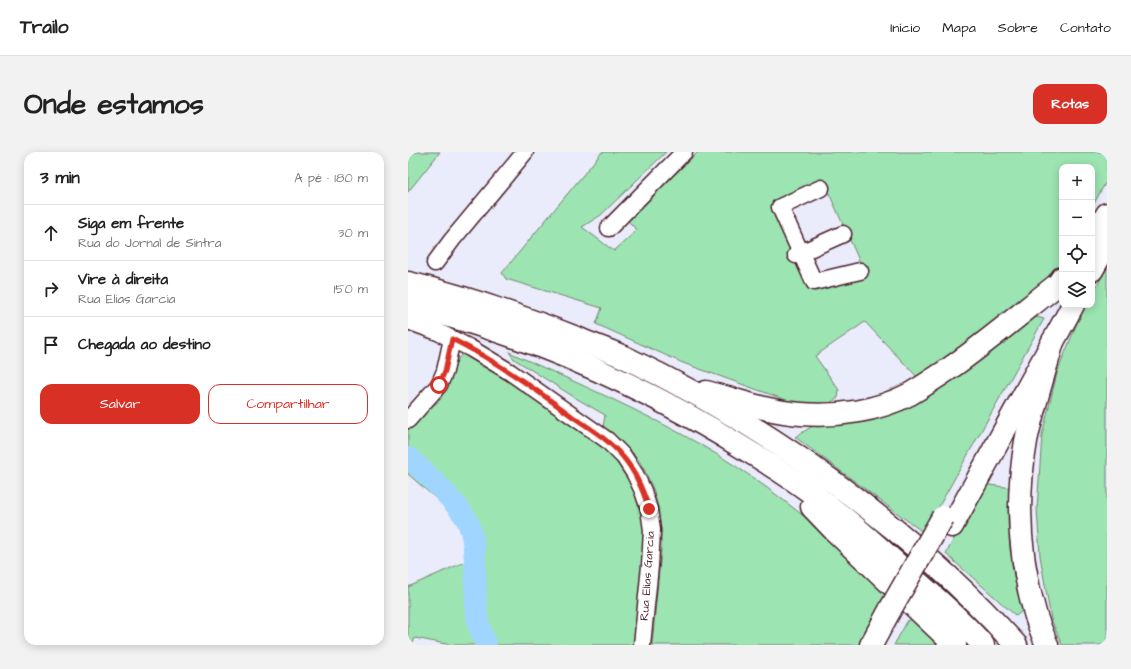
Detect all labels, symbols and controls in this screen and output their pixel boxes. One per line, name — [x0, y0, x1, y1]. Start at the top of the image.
text: Trailo — [20, 14, 69, 41]
text: Início — [890, 18, 920, 38]
text: Mapa — [942, 18, 976, 38]
text: Sobre — [998, 18, 1038, 38]
text: Contato — [1060, 18, 1111, 38]
button: Rotas — [1033, 84, 1107, 124]
text: Onde estamos — [24, 85, 204, 124]
map controls — [1059, 164, 1095, 308]
button: + — [1059, 164, 1095, 200]
text: 3 min — [40, 166, 80, 190]
text: A pé · 180 m — [294, 169, 368, 187]
button: − — [1059, 200, 1095, 236]
text: Siga em frente — [78, 213, 184, 234]
icon: ahead — [40, 222, 62, 244]
text: 30 m — [338, 224, 368, 242]
text: Rua do Jornal de Sintra — [78, 234, 221, 252]
button: locate — [1059, 236, 1095, 272]
text: Vire à direita — [78, 269, 168, 290]
button: layers — [1059, 272, 1095, 308]
icon: right — [40, 278, 62, 300]
text: 150 m — [334, 280, 368, 298]
text: Rua Elias Garcia — [78, 290, 175, 308]
icon: arrive — [40, 334, 62, 356]
text: Chegada ao destino — [78, 334, 211, 355]
route start — [430, 376, 448, 394]
button: Salvar — [40, 384, 200, 424]
button: Compartilhar — [208, 384, 368, 424]
route end — [640, 500, 658, 518]
street label: Rua Elias Garcia — [636, 531, 659, 621]

